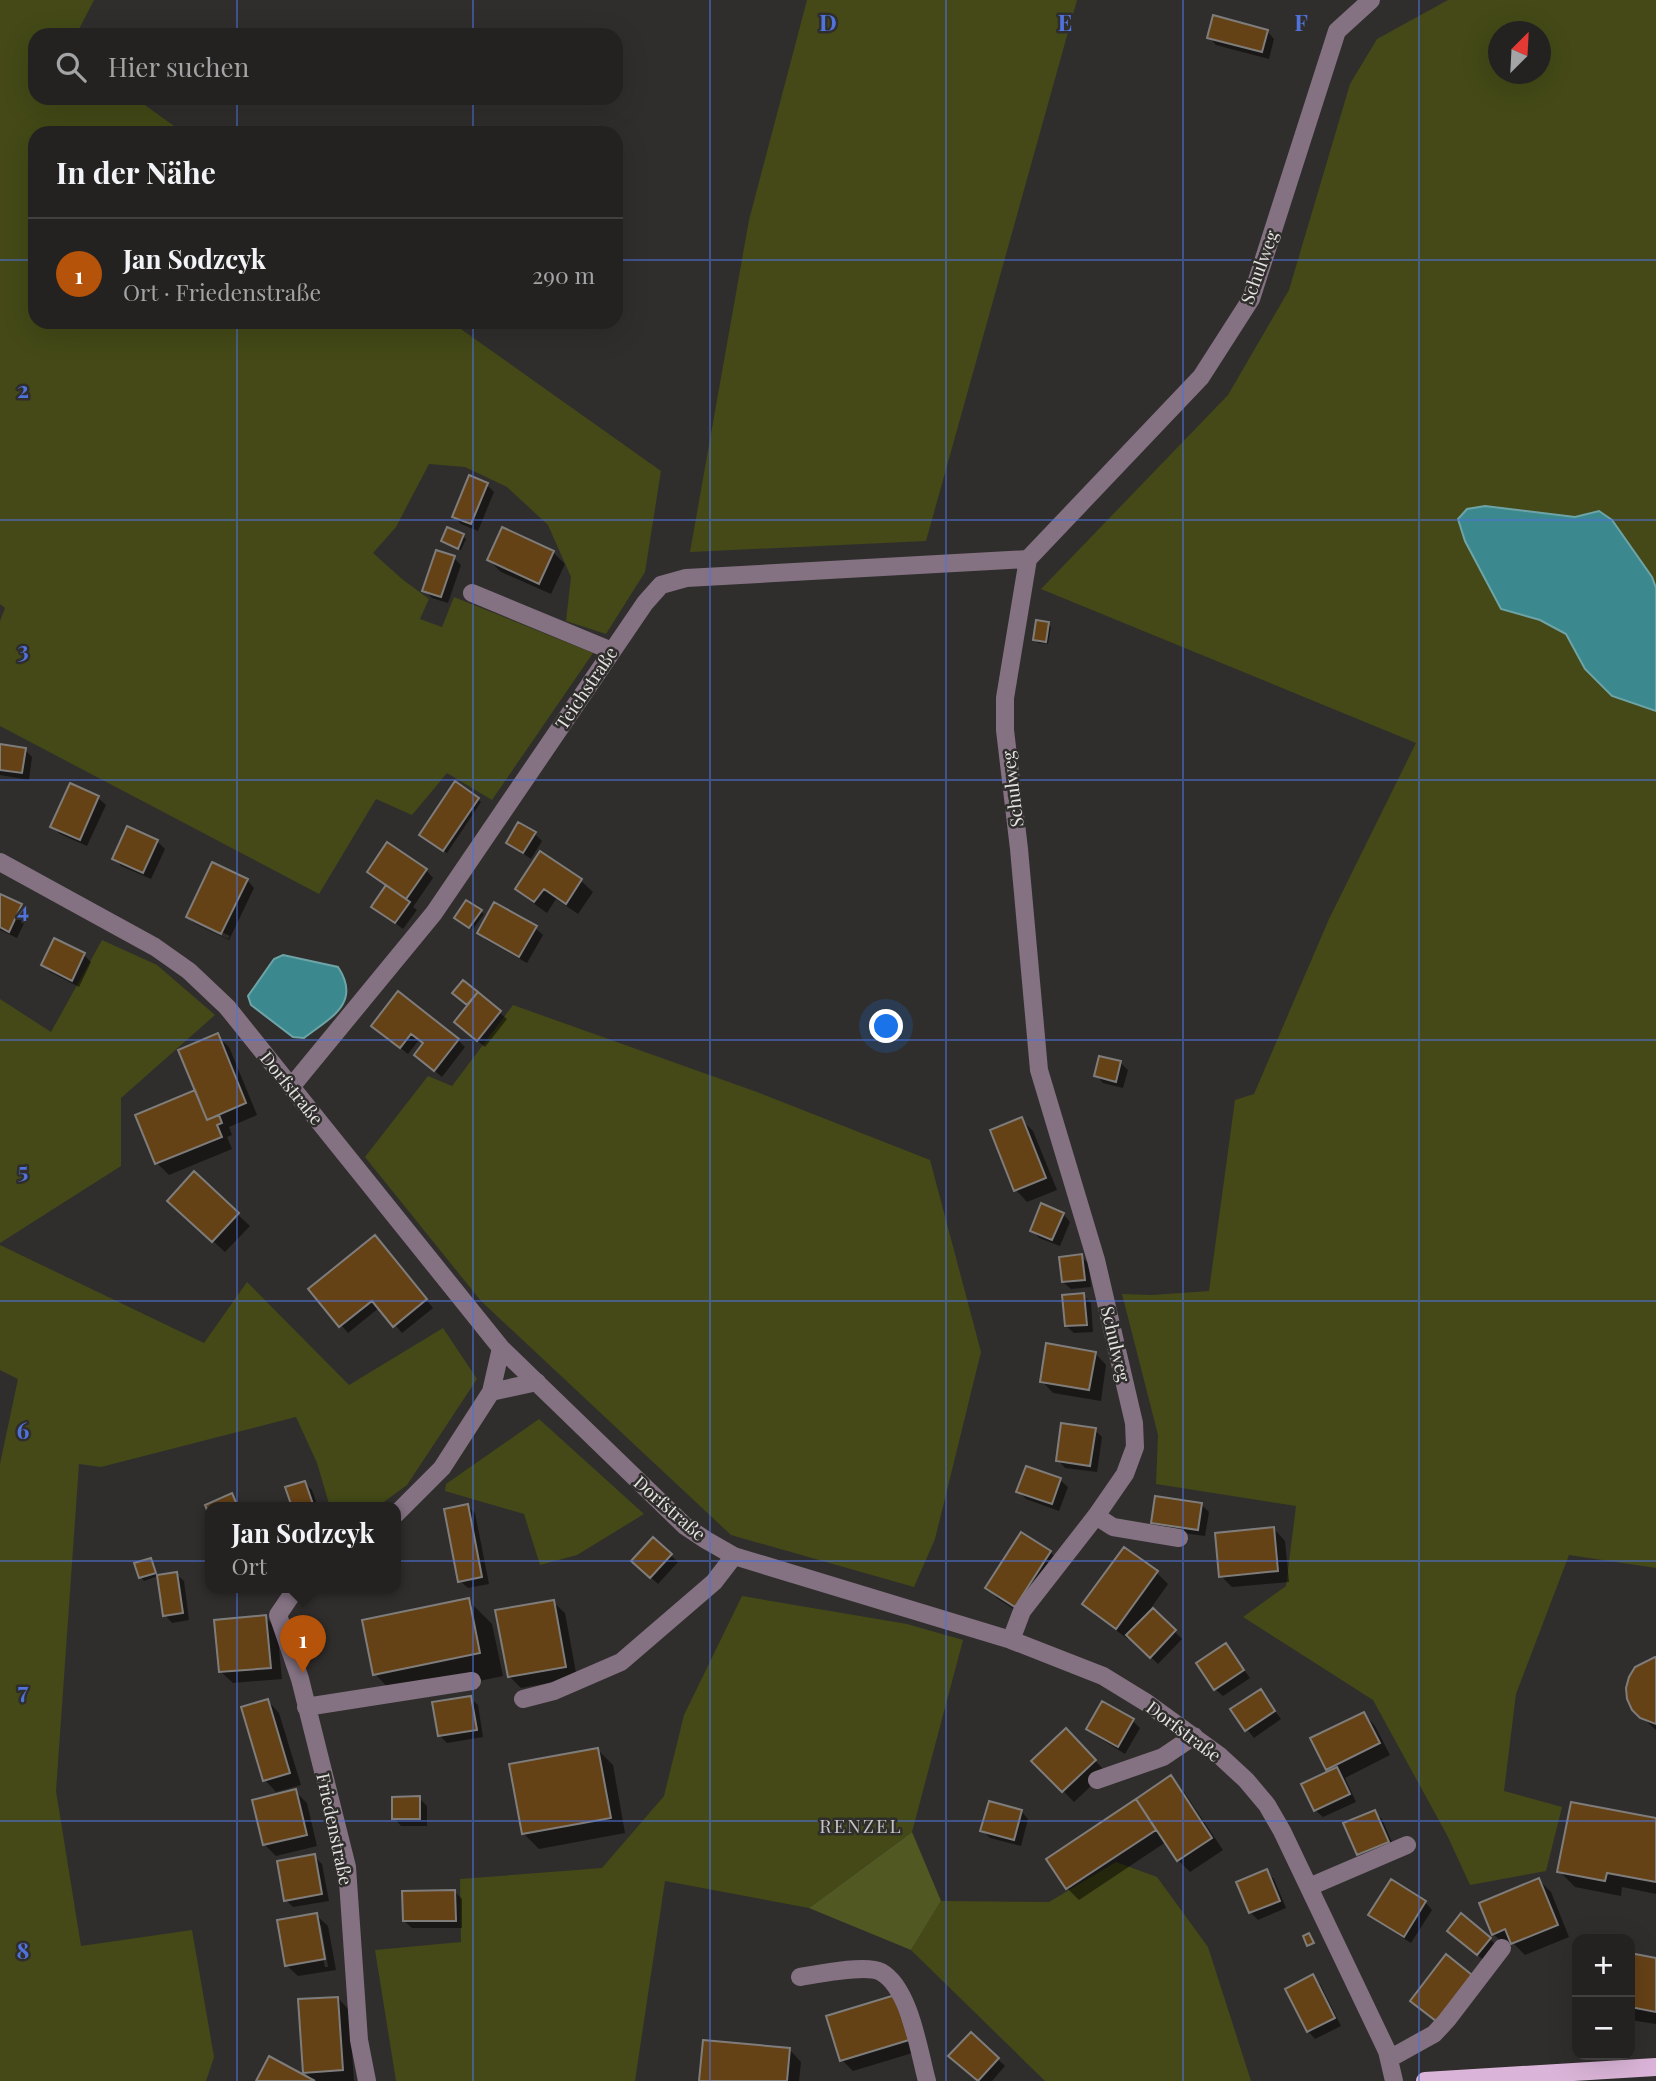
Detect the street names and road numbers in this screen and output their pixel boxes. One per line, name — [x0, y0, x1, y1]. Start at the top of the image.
street label: Schulweg — [1235, 226, 1284, 307]
street label: Teichstraße — [549, 642, 623, 734]
street label: Schulweg — [995, 749, 1029, 829]
street label: Dorfstraße — [255, 1046, 329, 1130]
street label: Schulweg — [1096, 1304, 1136, 1385]
street label: Dorfstraße — [629, 1470, 711, 1546]
street label: Dorfstraße — [1142, 1695, 1226, 1767]
street label: Friedenstraße — [311, 1771, 359, 1887]

